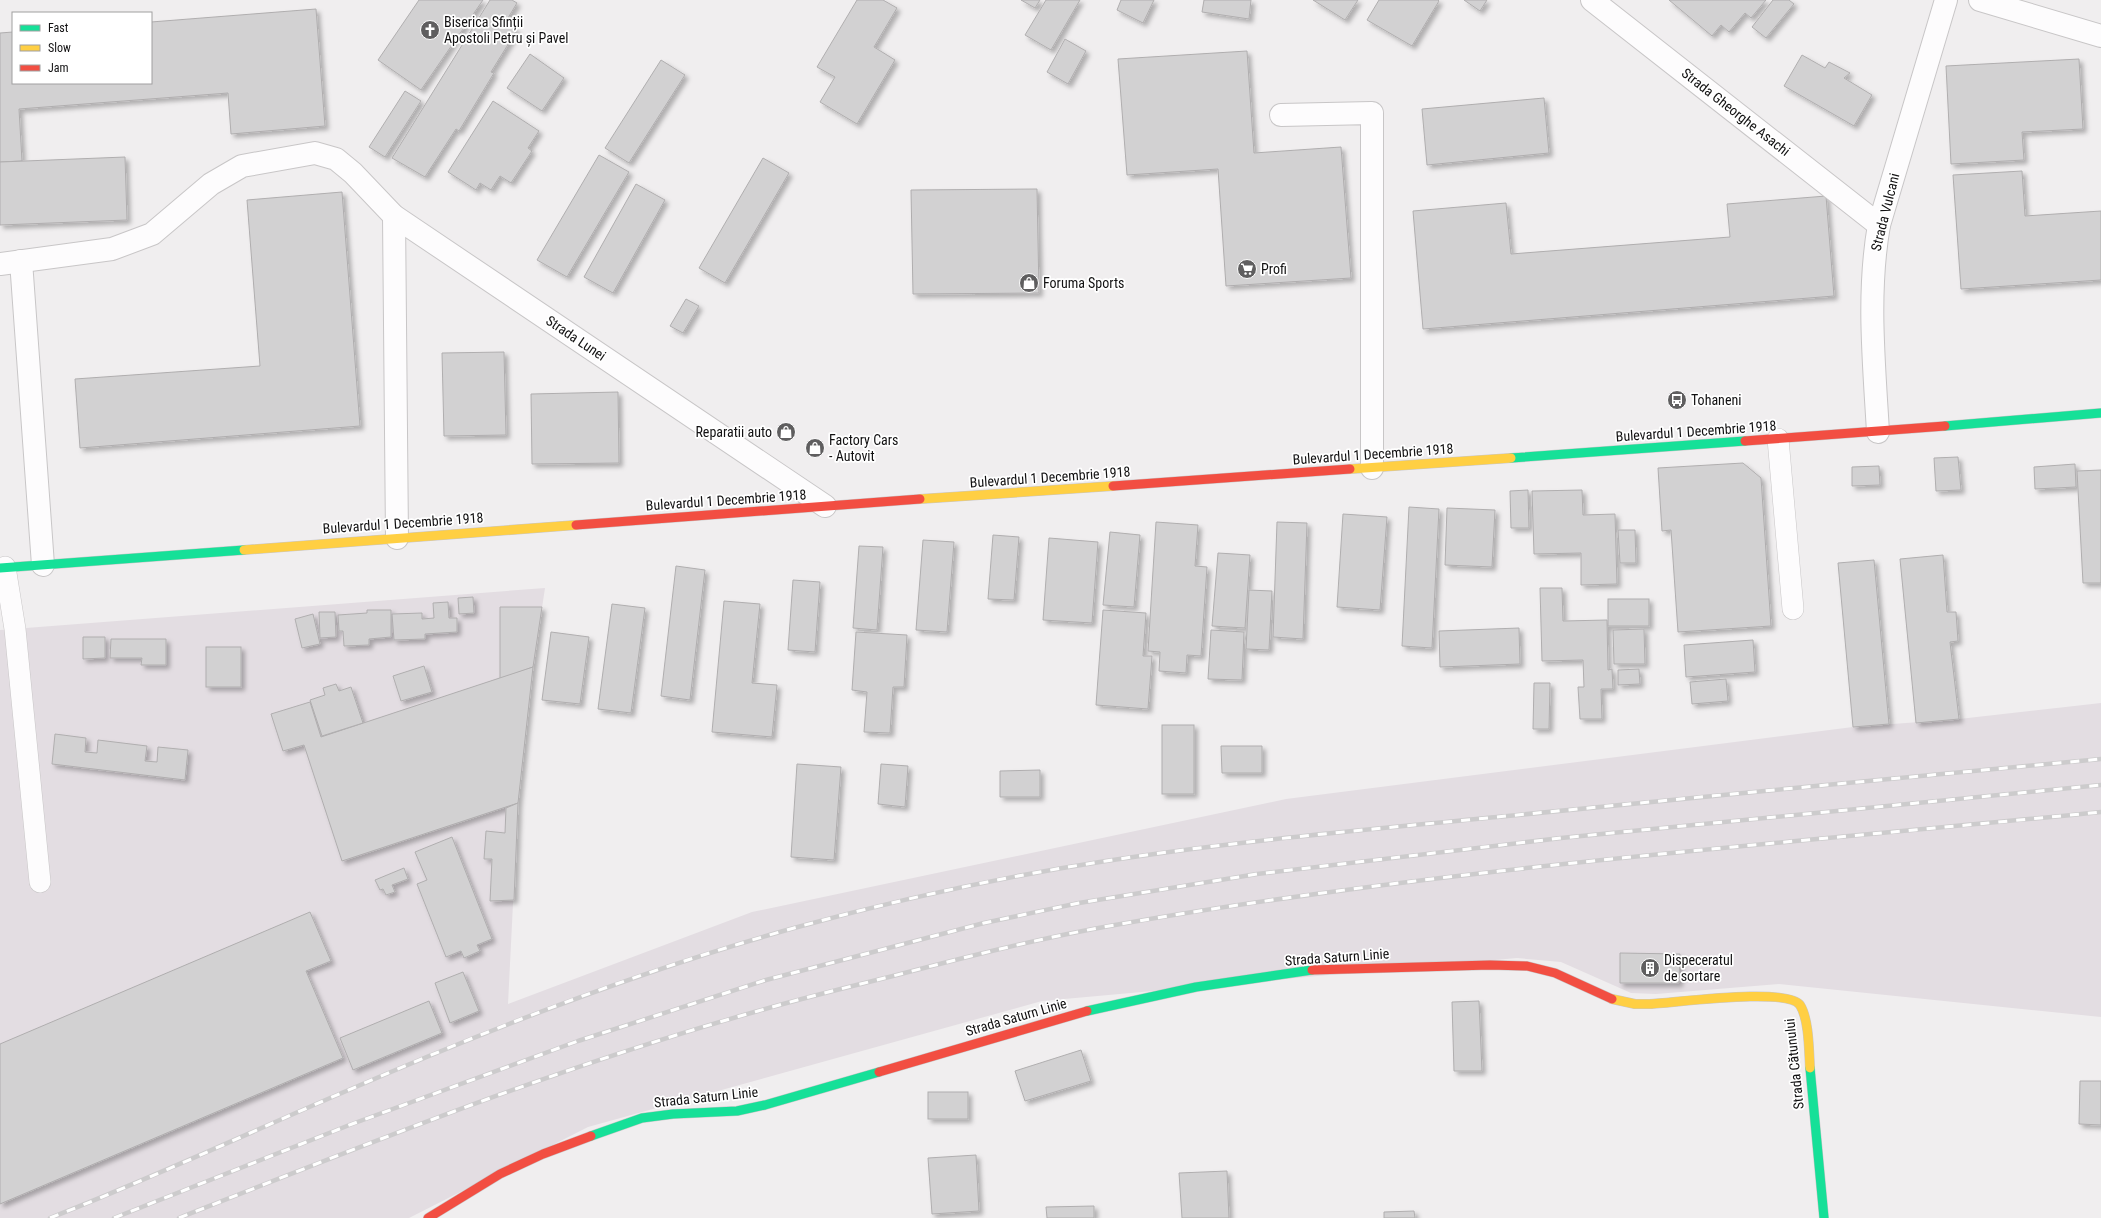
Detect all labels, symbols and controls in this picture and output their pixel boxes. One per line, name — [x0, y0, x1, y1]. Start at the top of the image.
legend — [12, 12, 152, 84]
place label: Biserica Sfinții Apostoli Petru și Pavel — [444, 14, 568, 47]
church icon: Biserica Sfinții Apostoli Petru și Pavel — [419, 19, 441, 41]
text: Fast — [48, 21, 69, 35]
text: Slow — [48, 41, 71, 55]
text: Jam — [48, 61, 69, 75]
street label: Strada Gheorghe Asachi — [1679, 65, 1793, 159]
street label: Strada Vulcani — [1868, 171, 1902, 253]
supermarket icon: Profi — [1236, 258, 1258, 280]
place label: Profi — [1261, 261, 1287, 277]
shop icon: Foruma Sports — [1018, 272, 1040, 294]
place label: Foruma Sports — [1043, 275, 1124, 291]
street label: Strada Lunei — [543, 312, 609, 364]
bus stop icon: Tohaneni — [1666, 389, 1688, 411]
place label: Tohaneni — [1691, 392, 1741, 408]
street label: Bulevardul 1 Decembrie 1918 — [1615, 417, 1777, 445]
shop icon: Reparatii auto — [775, 421, 797, 443]
place label: Reparatii auto — [695, 424, 772, 440]
place label: Factory Cars - Autovit — [829, 432, 898, 464]
shop icon: Factory Cars - Autovit — [804, 437, 826, 459]
street label: Bulevardul 1 Decembrie 1918 — [1292, 440, 1454, 468]
street label: Bulevardul 1 Decembrie 1918 — [969, 463, 1131, 491]
street label: Bulevardul 1 Decembrie 1918 — [645, 486, 807, 514]
street label: Bulevardul 1 Decembrie 1918 — [322, 509, 484, 537]
street label: Strada Saturn Linie — [1284, 945, 1390, 969]
place label: Dispeceratul de sortare — [1664, 952, 1733, 984]
building icon: Dispeceratul de sortare — [1639, 957, 1661, 979]
street label: Strada Saturn Linie — [964, 995, 1069, 1039]
street label: Strada Cătunului — [1781, 1018, 1807, 1110]
street label: Strada Saturn Linie — [653, 1084, 759, 1110]

